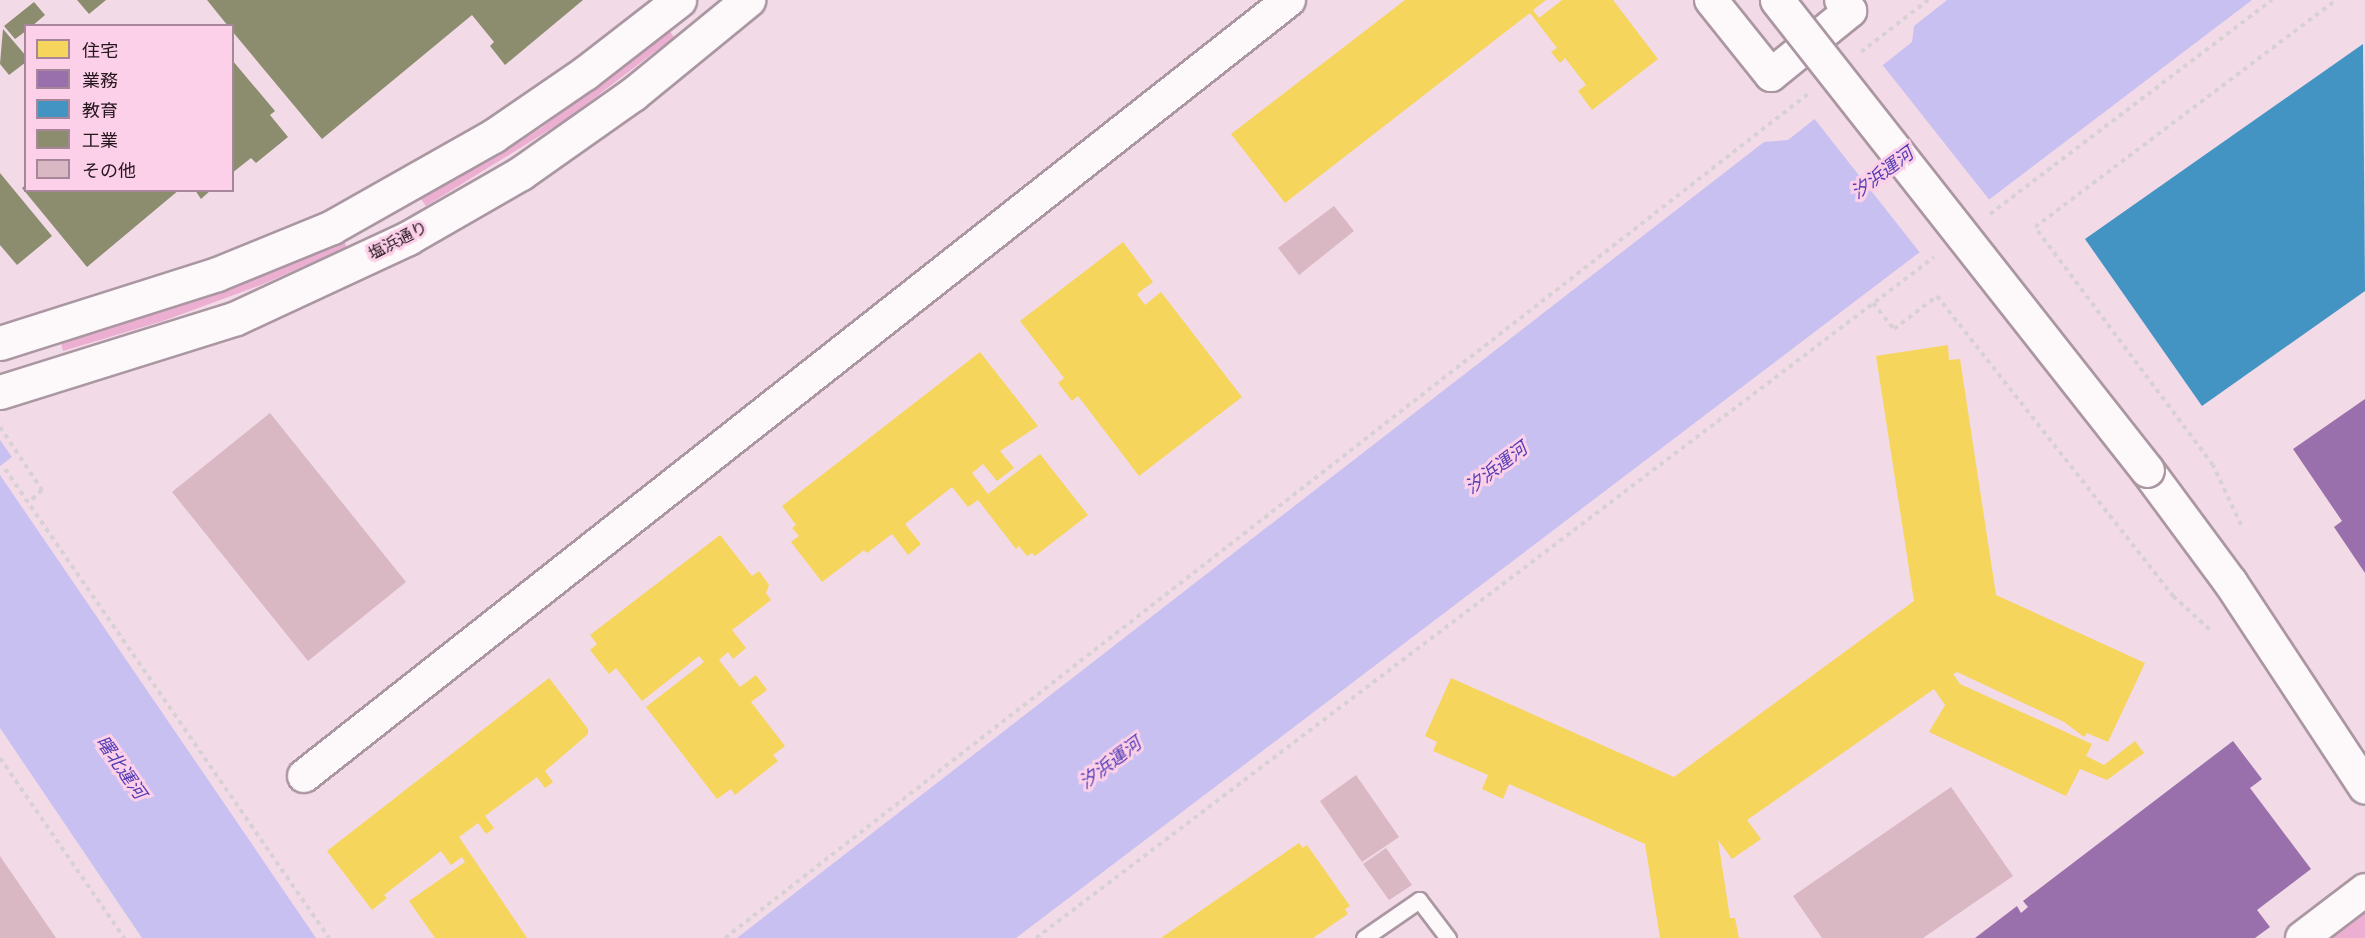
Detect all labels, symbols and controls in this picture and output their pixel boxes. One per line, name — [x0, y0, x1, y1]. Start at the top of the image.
legend — [24, 24, 234, 192]
text: 住宅 — [82, 43, 118, 61]
text: 業務 — [82, 73, 118, 91]
text: 教育 — [82, 103, 118, 121]
text: 工業 — [82, 133, 118, 151]
water label: 汐浜運河 — [1848, 144, 1918, 204]
text: その他 — [82, 163, 136, 181]
street label: 塩浜通り — [365, 218, 431, 264]
water label: 汐浜運河 — [1462, 439, 1532, 499]
water label: 曙北運河 — [91, 732, 149, 804]
water label: 汐浜運河 — [1076, 734, 1146, 794]

